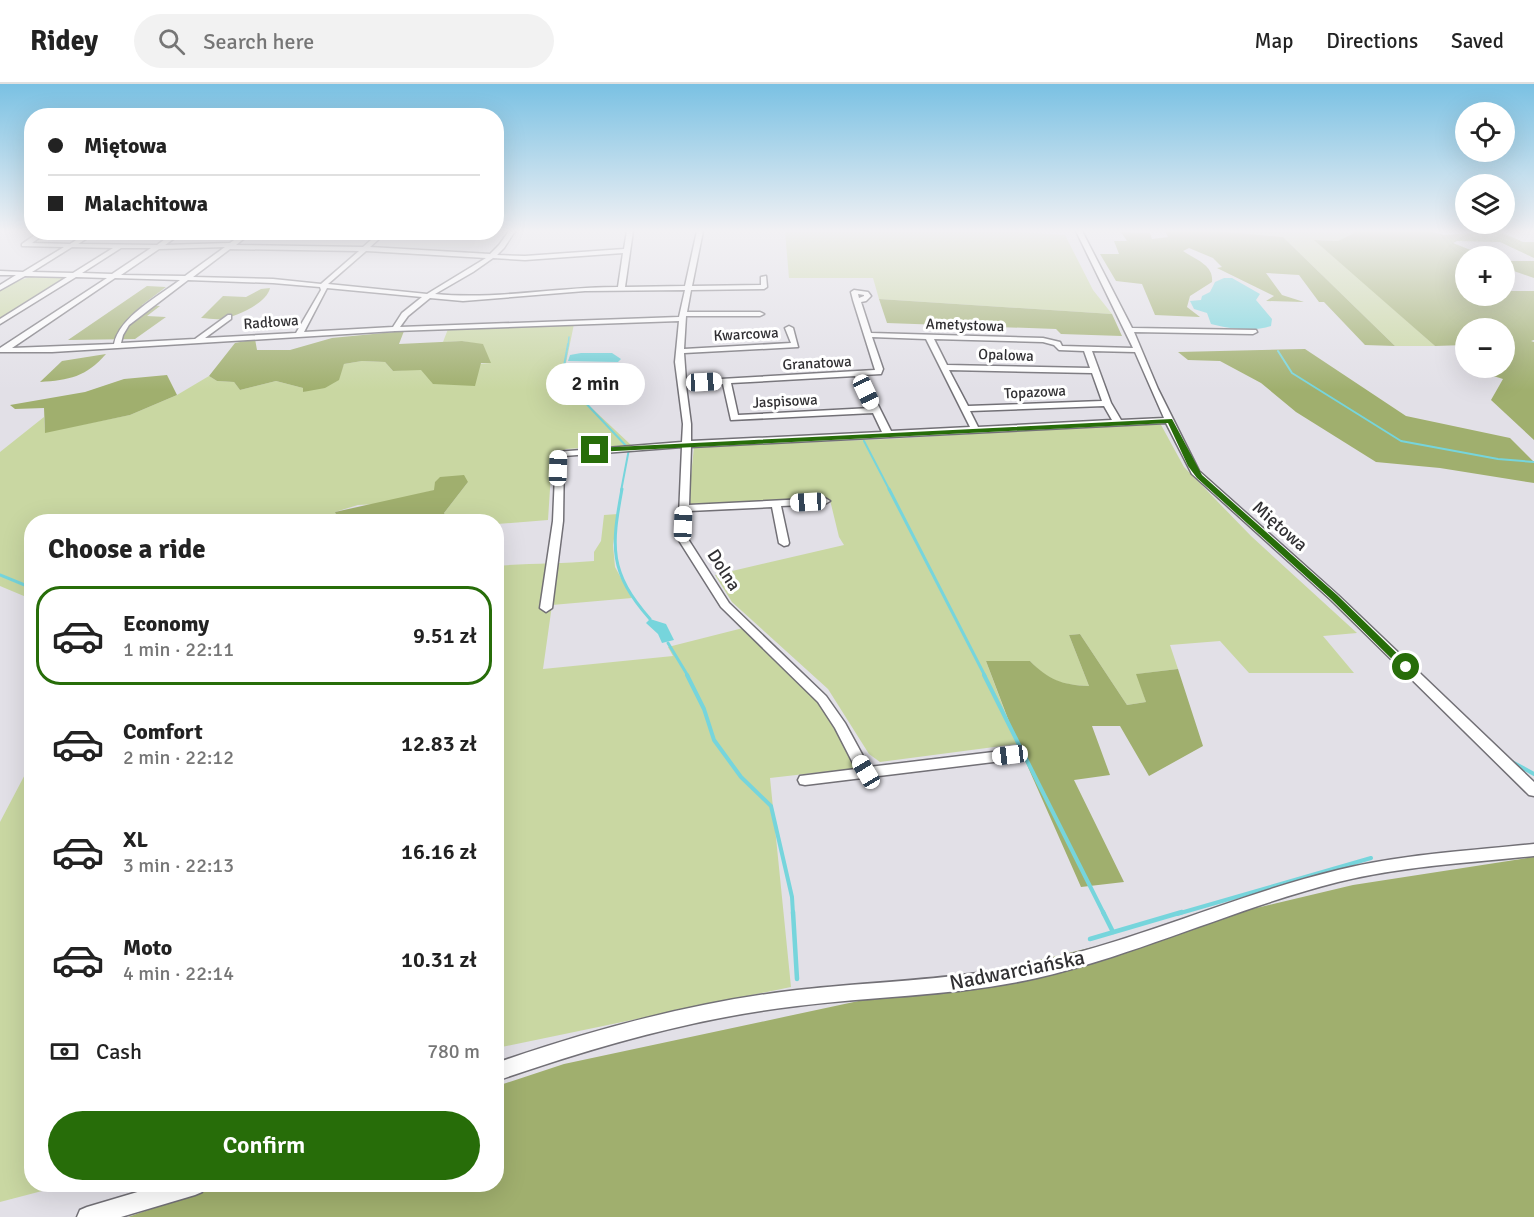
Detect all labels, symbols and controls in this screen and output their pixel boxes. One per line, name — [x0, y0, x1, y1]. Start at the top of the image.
search box — [134, 14, 554, 68]
text: Ridey — [30, 24, 98, 58]
icon: search — [155, 25, 188, 58]
text: Search here — [203, 28, 314, 55]
text: Map — [1255, 28, 1293, 54]
text: Directions — [1326, 28, 1418, 54]
text: Saved — [1451, 28, 1504, 54]
map controls — [1455, 102, 1515, 378]
button: locate — [1455, 102, 1515, 162]
text: Miętowa — [84, 132, 167, 159]
button: layers — [1455, 174, 1515, 234]
text: Malachitowa — [84, 190, 208, 217]
button: + — [1455, 246, 1515, 306]
street label: Radłowa — [243, 311, 299, 333]
street label: Ametystowa — [925, 315, 1005, 335]
button: − — [1455, 318, 1515, 378]
street label: Kwarcowa — [713, 323, 779, 345]
street label: Opalowa — [978, 345, 1034, 365]
street label: Granatowa — [782, 352, 852, 374]
callout: 2 min — [546, 363, 644, 405]
text: 2 min — [572, 371, 619, 396]
car — [686, 372, 722, 392]
car — [850, 372, 882, 412]
street label: Topazowa — [1004, 381, 1066, 403]
street label: Jaspisowa — [752, 390, 818, 412]
route end — [581, 436, 608, 463]
car — [548, 450, 568, 486]
car — [790, 492, 826, 512]
street label: Miętowa — [1248, 496, 1312, 556]
car — [673, 506, 693, 542]
text: Choose a ride — [48, 533, 206, 566]
street label: Dolna — [702, 545, 746, 595]
icon: car — [51, 609, 105, 663]
text: Economy — [123, 610, 209, 637]
text: 9.51 zł — [413, 622, 477, 649]
text: 1 min · 22:11 — [123, 637, 234, 662]
route start — [1392, 653, 1419, 680]
icon: car — [51, 717, 105, 771]
text: Comfort — [123, 718, 203, 745]
text: 12.83 zł — [401, 730, 477, 757]
car — [991, 744, 1029, 766]
text: 2 min · 22:12 — [123, 745, 234, 770]
car — [849, 752, 883, 792]
icon: car — [51, 825, 105, 879]
text: XL — [123, 826, 148, 853]
text: 16.16 zł — [401, 838, 477, 865]
text: 3 min · 22:13 — [123, 853, 234, 878]
icon: car — [51, 933, 105, 987]
text: Moto — [123, 934, 172, 961]
street label: Nadwarciańska — [947, 944, 1087, 996]
text: 10.31 zł — [401, 946, 477, 973]
text: 4 min · 22:14 — [123, 961, 234, 986]
icon: cash — [48, 1035, 81, 1068]
text: Cash — [96, 1038, 142, 1065]
text: 780 m — [427, 1039, 480, 1064]
button: Confirm — [48, 1111, 480, 1180]

